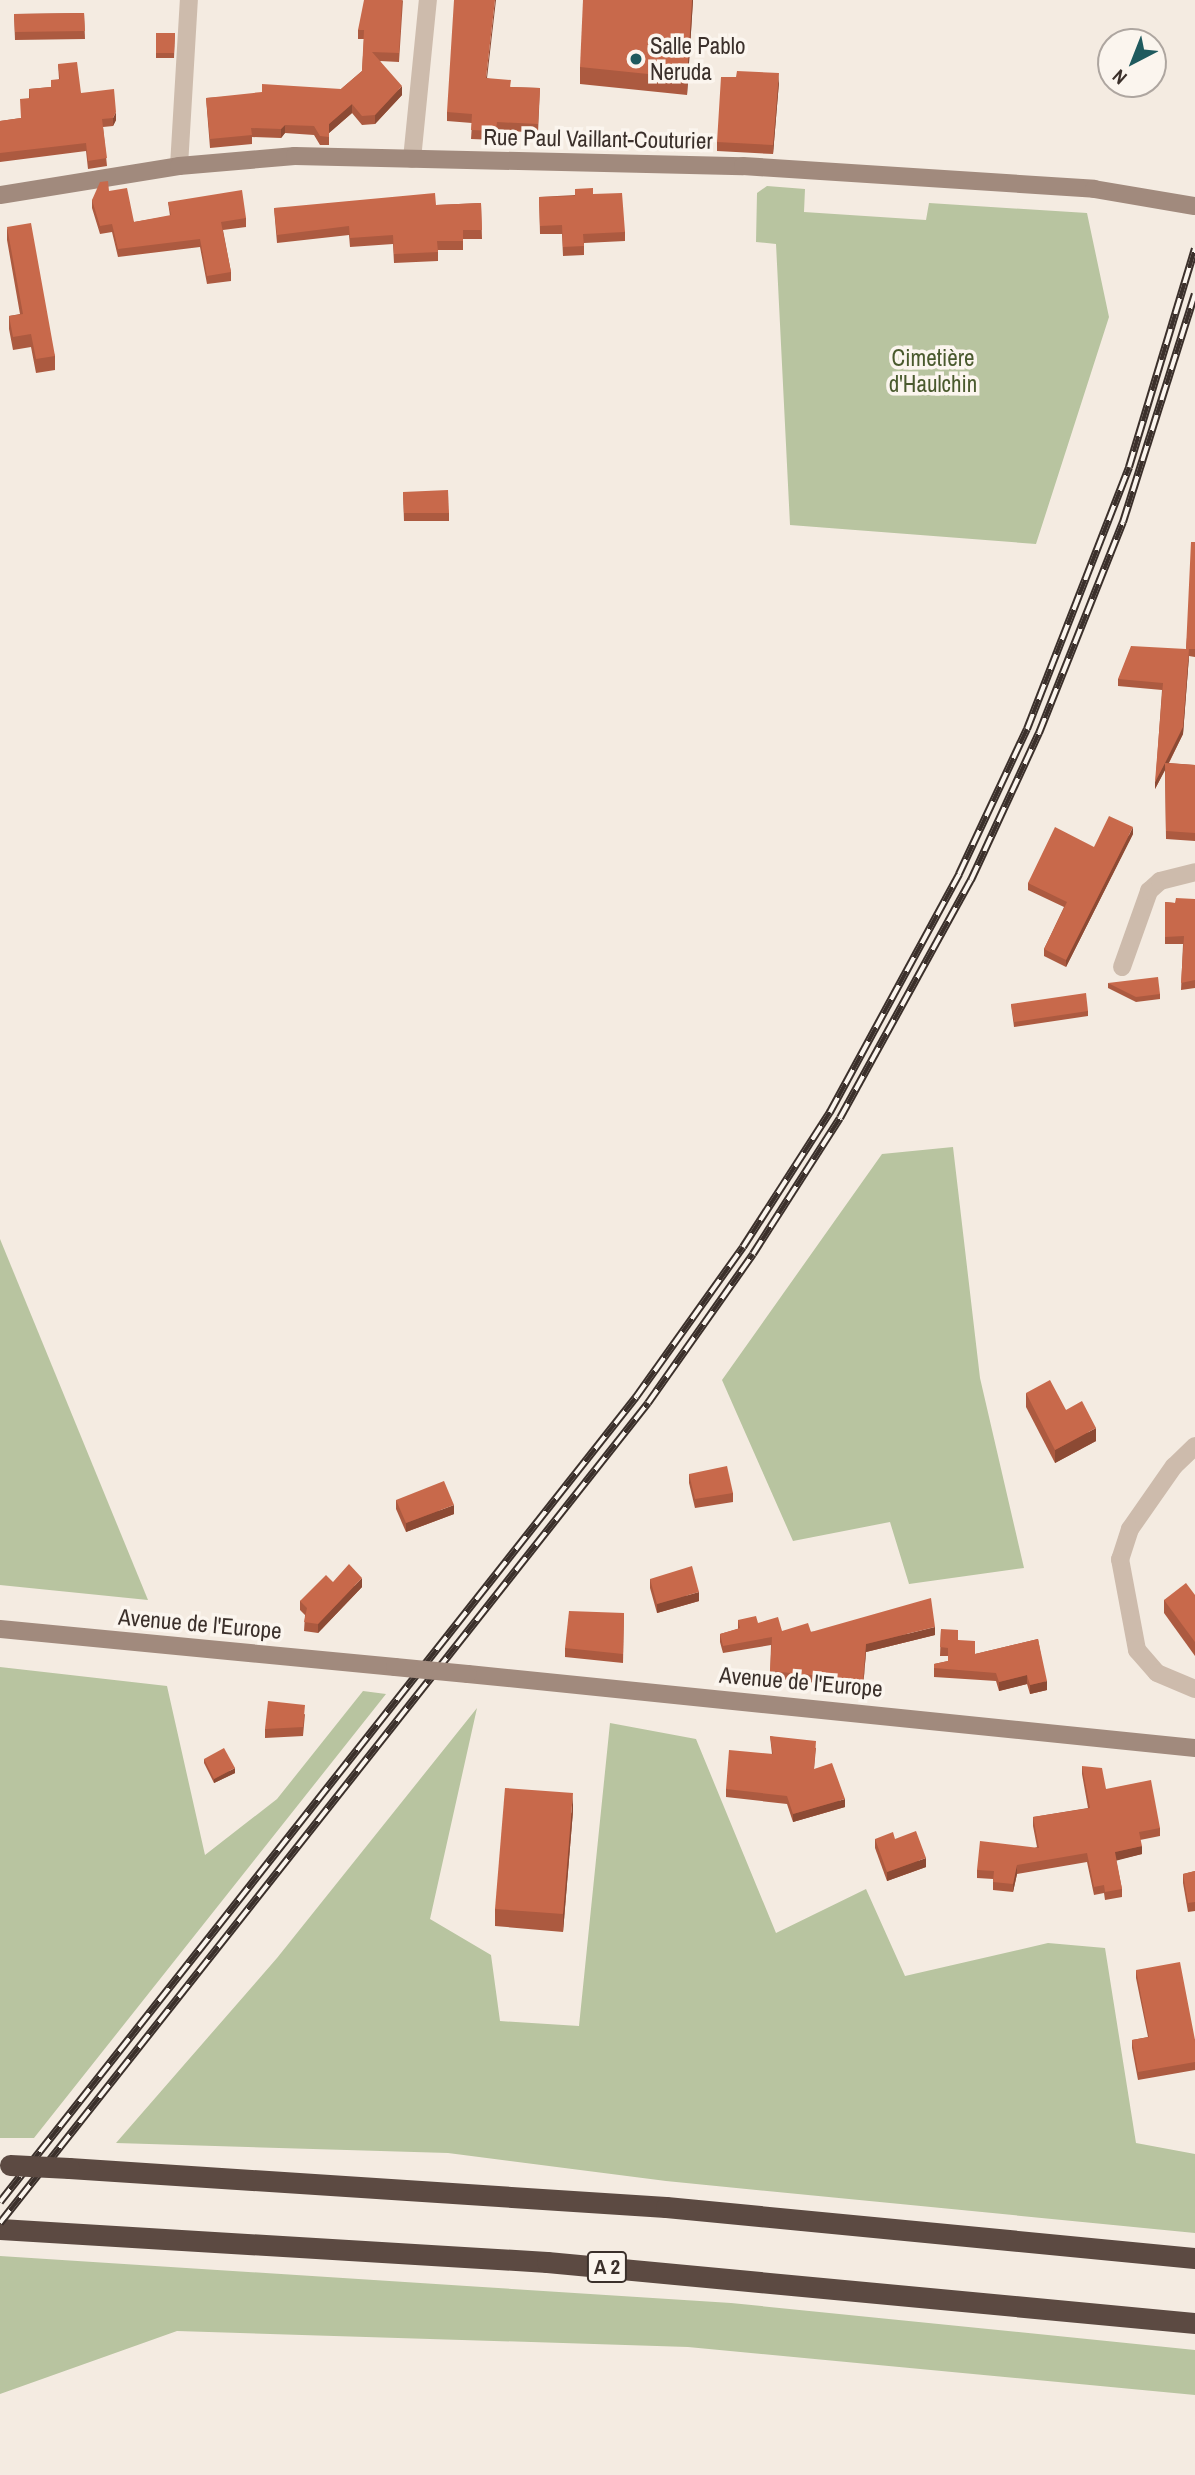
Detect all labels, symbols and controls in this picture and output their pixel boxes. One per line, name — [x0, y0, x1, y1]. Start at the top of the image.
north arrow — [1097, 28, 1167, 98]
place label: Salle Pablo Neruda — [650, 32, 745, 86]
marker: Salle Pablo Neruda — [628, 51, 644, 67]
text: N — [1106, 64, 1132, 91]
street label: Rue Paul Vaillant-Couturier — [483, 123, 713, 155]
park label: Cimetière d'Haulchin — [889, 344, 977, 398]
street label: Avenue de l'Europe — [117, 1603, 283, 1645]
street label: Avenue de l'Europe — [718, 1661, 884, 1703]
road number: A 2 — [586, 2250, 628, 2284]

